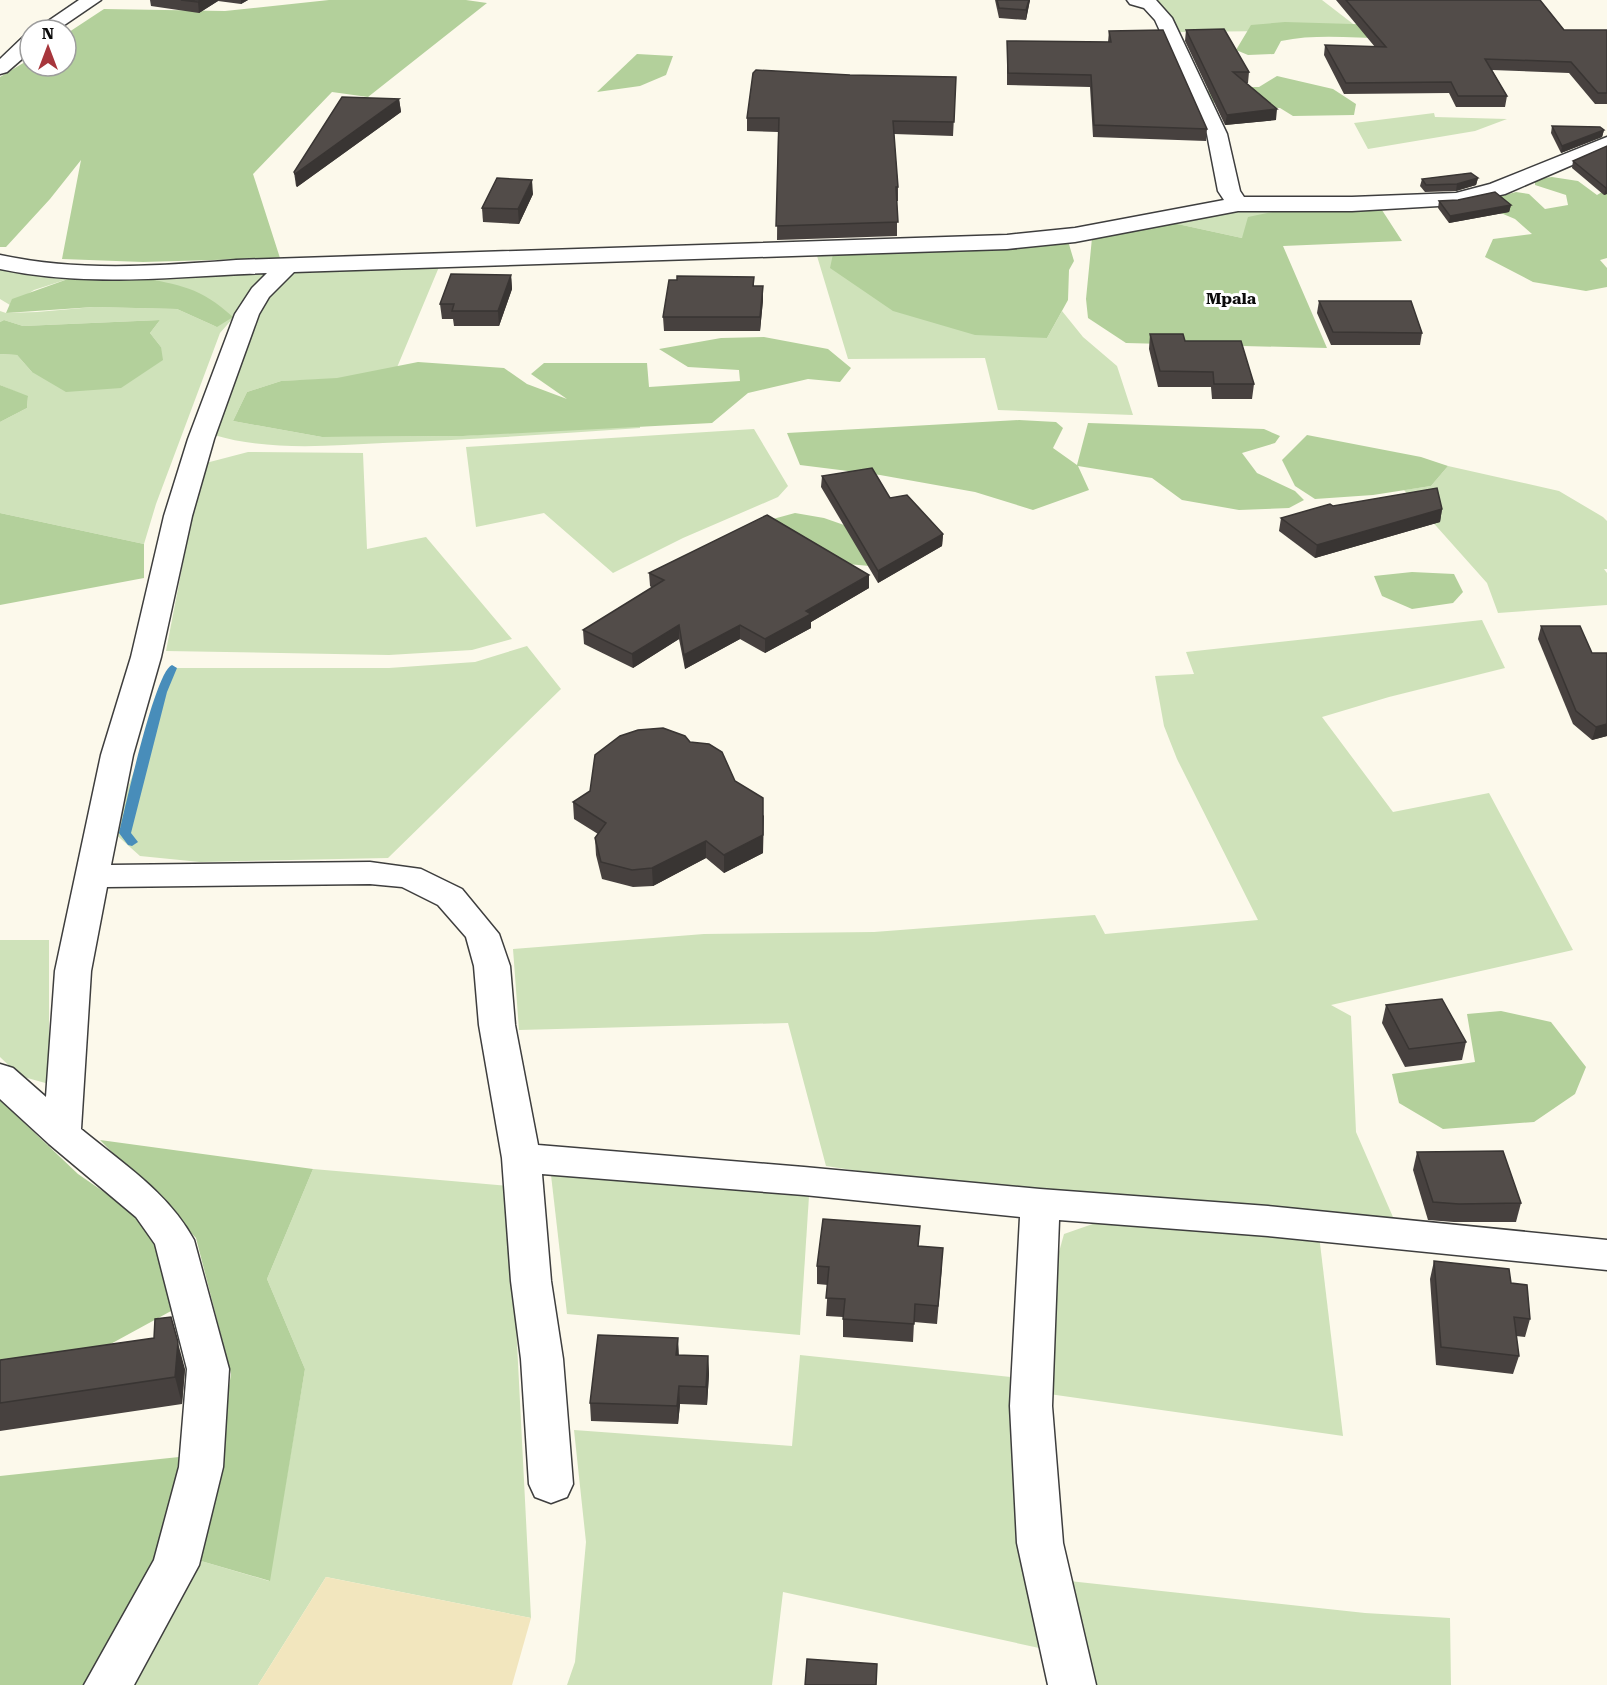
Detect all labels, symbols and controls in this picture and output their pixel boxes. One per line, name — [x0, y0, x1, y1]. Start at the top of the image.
north arrow — [18, 18, 78, 78]
text: N — [42, 24, 54, 43]
district label: Mpala — [1206, 289, 1257, 308]

